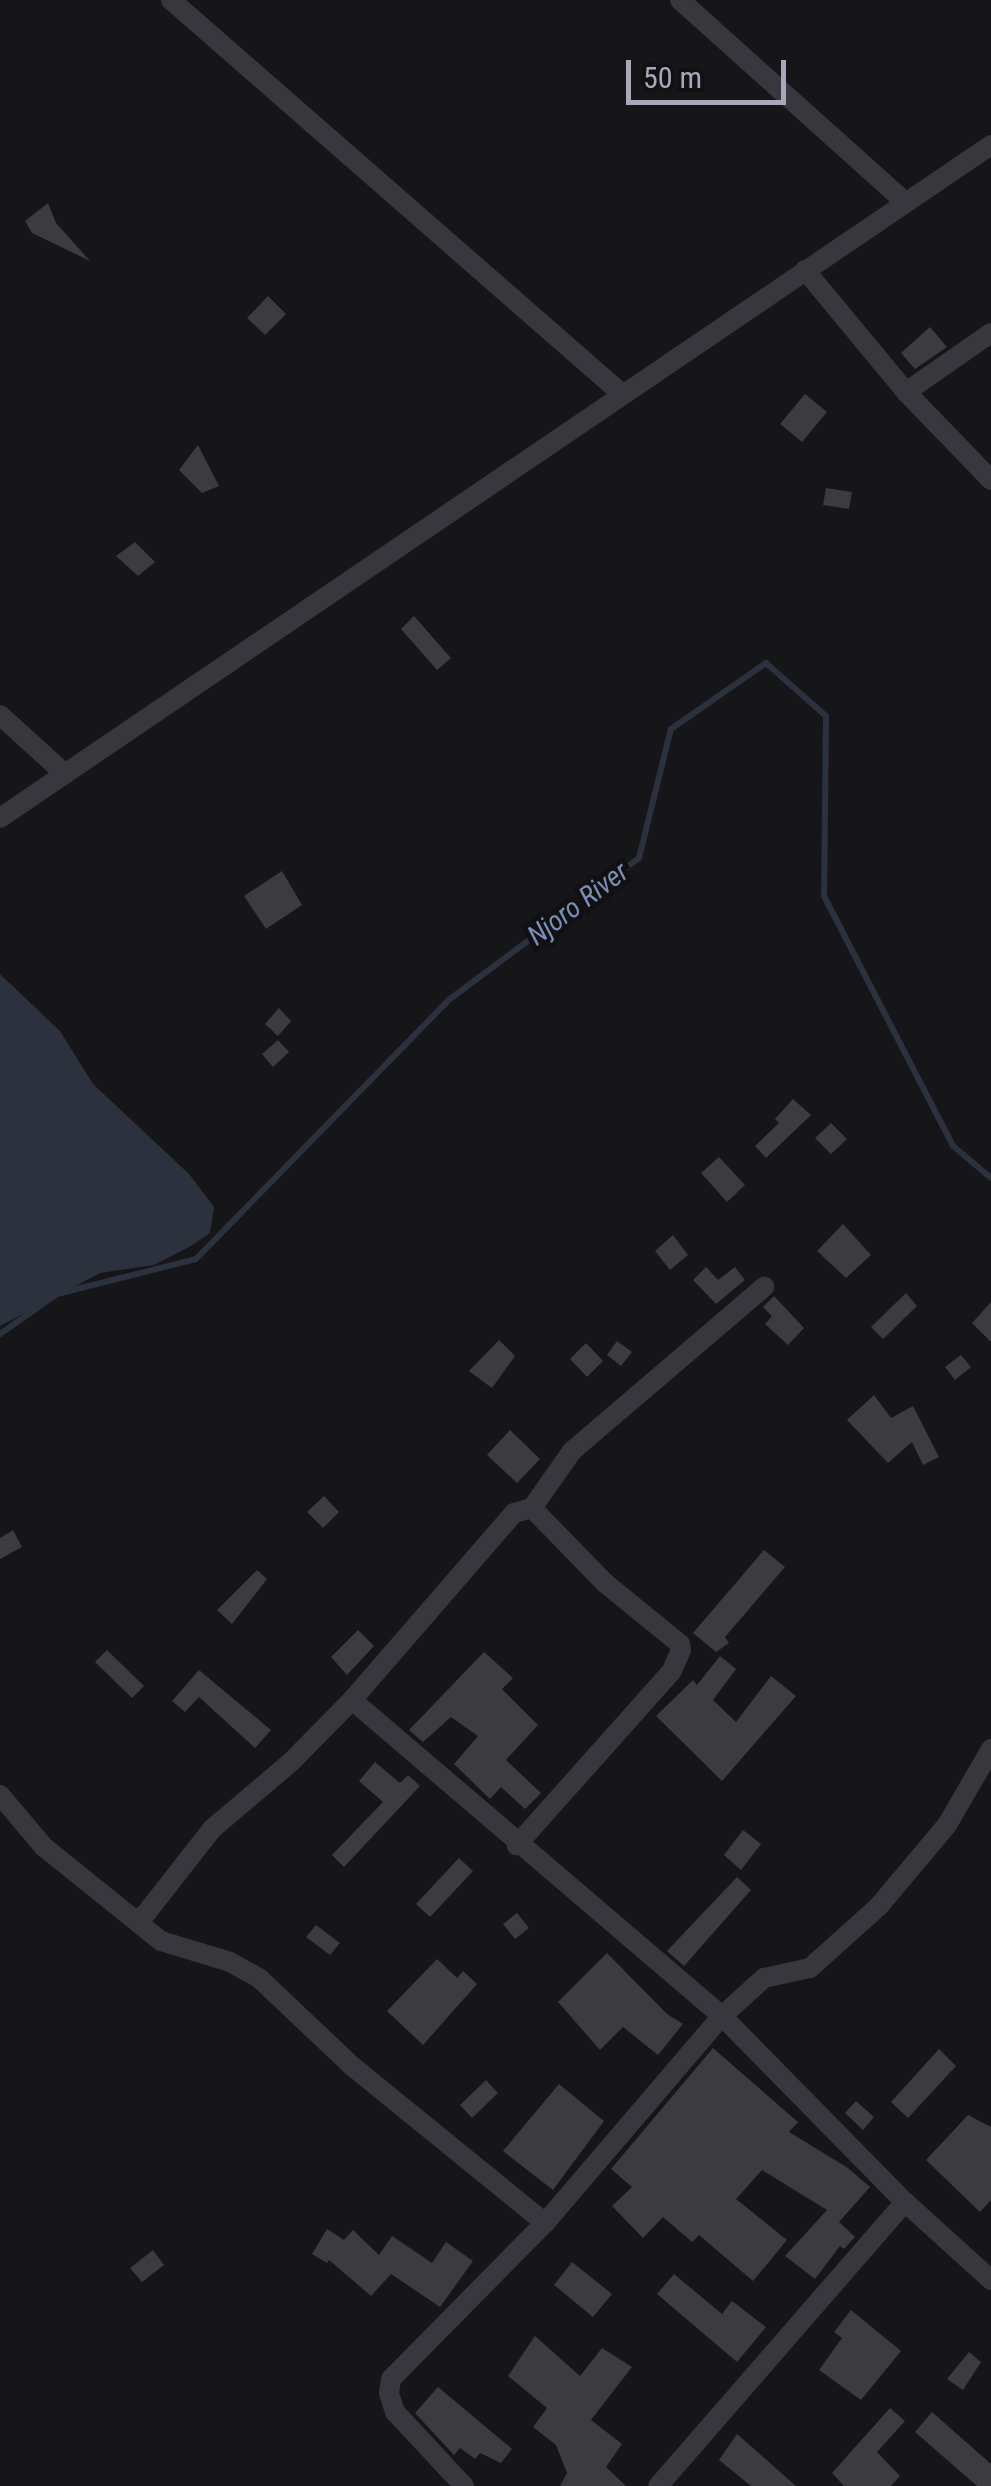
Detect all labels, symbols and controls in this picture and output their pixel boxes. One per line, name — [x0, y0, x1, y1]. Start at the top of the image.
scale bar — [631, 40, 791, 102]
text: 50 m — [643, 60, 702, 95]
water label: Njoro River — [521, 855, 635, 953]

